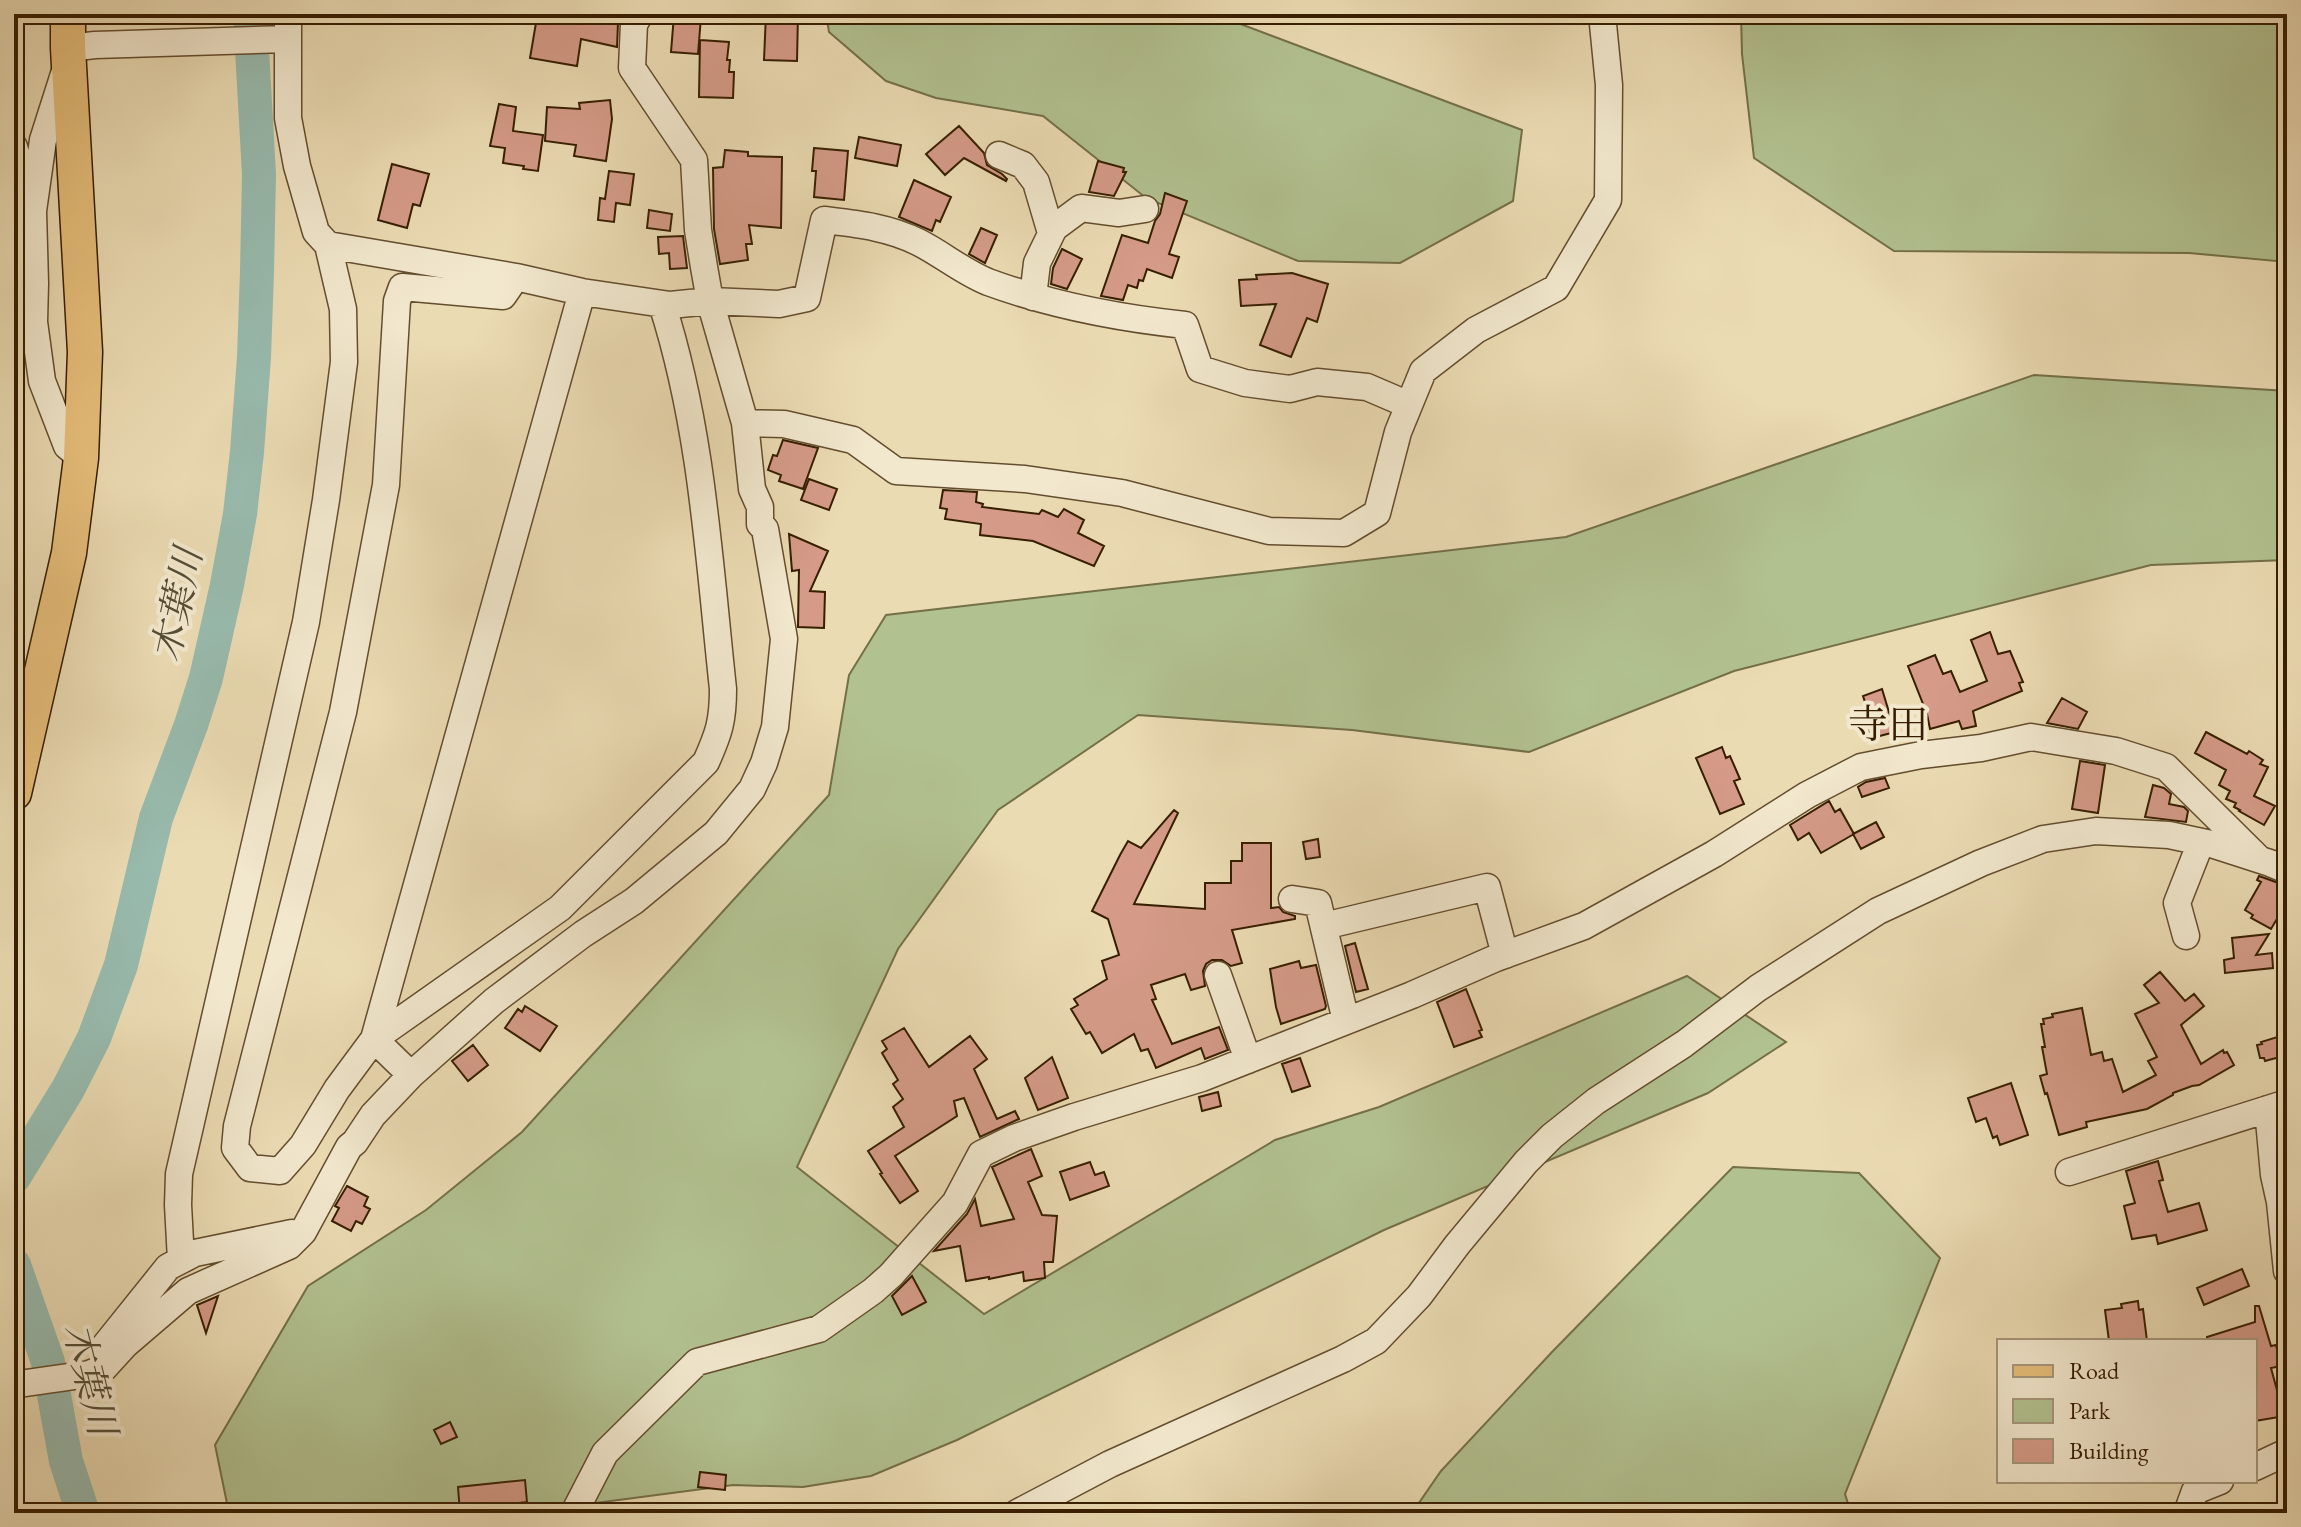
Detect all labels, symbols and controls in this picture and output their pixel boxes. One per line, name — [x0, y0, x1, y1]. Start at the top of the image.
water label: 木葉川 — [141, 540, 213, 666]
district label: 寺田 — [1848, 698, 1928, 750]
water label: 木葉川 — [53, 1318, 129, 1444]
legend — [1997, 1339, 2257, 1483]
text: Road — [2069, 1355, 2120, 1386]
text: Park — [2069, 1395, 2111, 1426]
text: Building — [2069, 1435, 2149, 1466]

